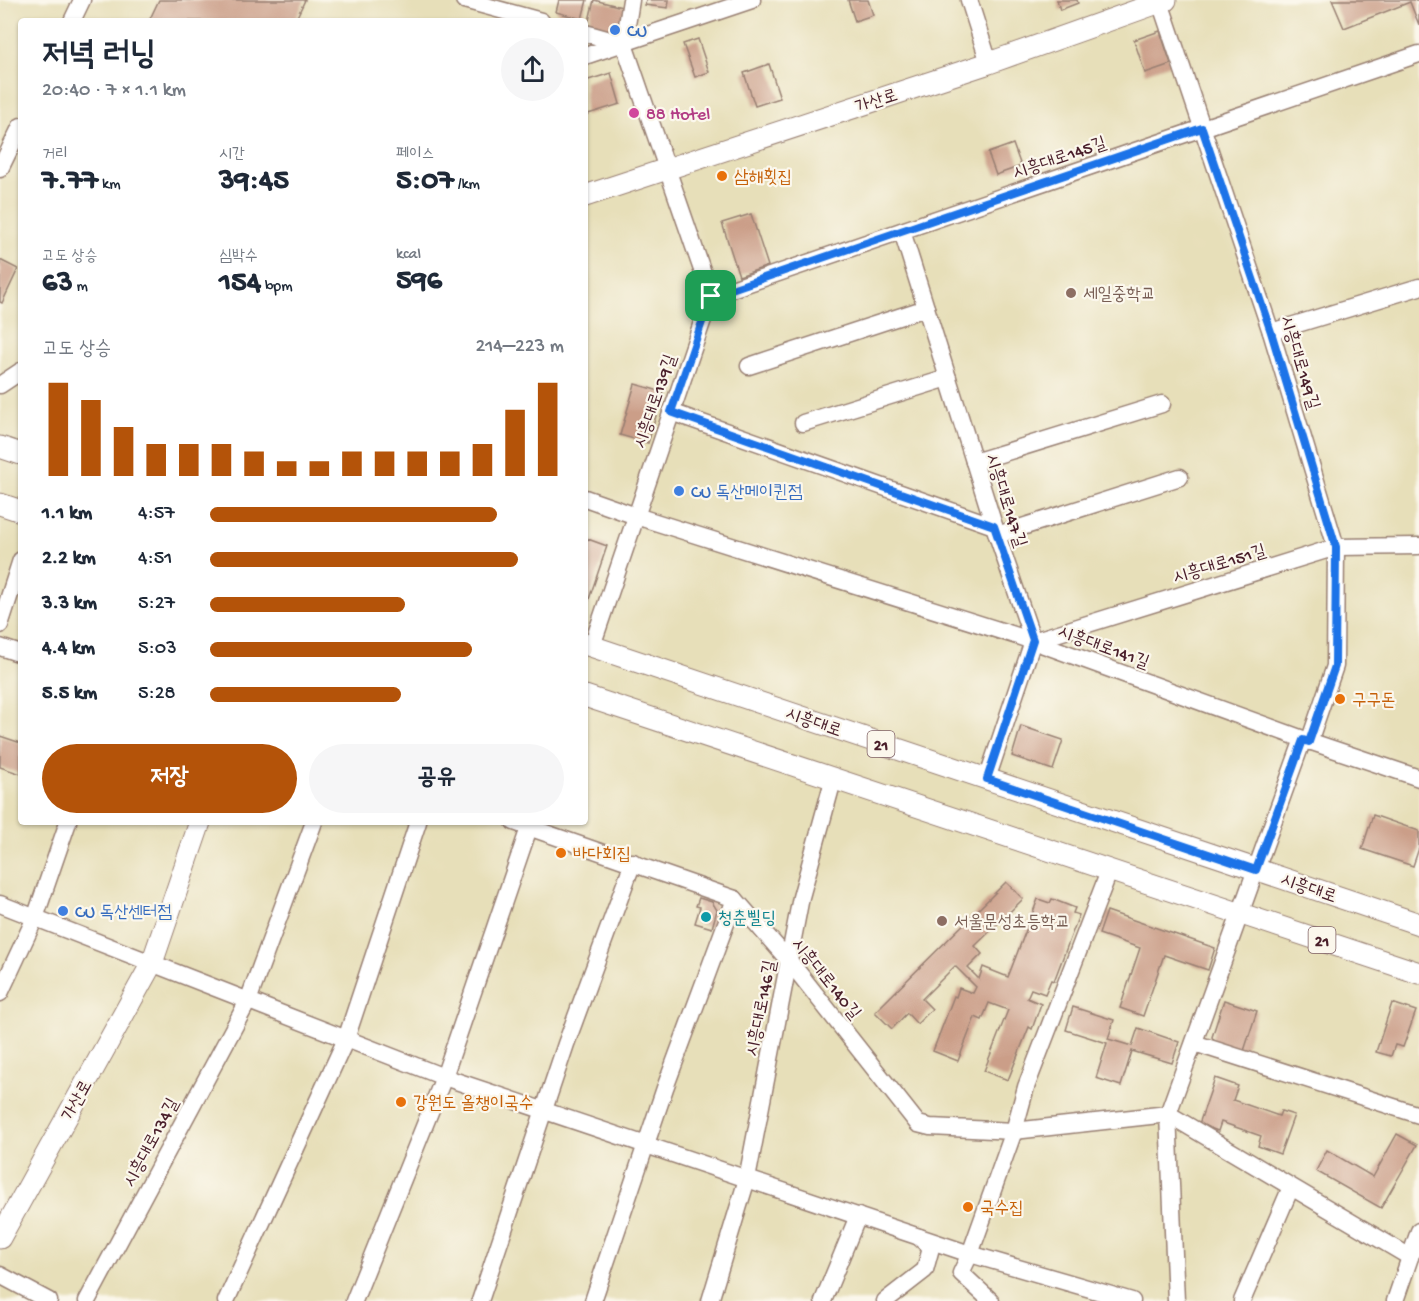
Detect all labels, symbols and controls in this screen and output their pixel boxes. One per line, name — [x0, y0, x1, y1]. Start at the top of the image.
place label: CU — [627, 22, 647, 43]
marker: CU — [608, 23, 622, 37]
text: 저녁 러닝 — [42, 38, 156, 76]
button: share — [501, 38, 564, 101]
text: 20:40 · 7 × 1.1 km — [42, 80, 186, 103]
street label: 가산로 — [853, 86, 901, 119]
place label: 88 Hotel — [646, 105, 710, 126]
marker: 88 Hotel — [627, 106, 641, 120]
street label: 시흥대로145길 — [1010, 132, 1110, 185]
text: 거리 — [42, 146, 68, 165]
text: 시간 — [219, 146, 245, 165]
text: 페이스 — [396, 146, 435, 165]
text: 7.77 — [42, 165, 98, 200]
text: 39:45 — [219, 165, 289, 200]
text: 5:07 — [396, 165, 454, 200]
place label: 삼해횟집 — [734, 167, 792, 189]
marker: 삼해횟집 — [715, 169, 729, 183]
text: km — [98, 176, 121, 195]
text: /km — [454, 176, 480, 195]
text: kcal — [396, 246, 421, 265]
text: 고도 상승 — [42, 248, 97, 267]
text: 심박수 — [219, 248, 258, 267]
text: 596 — [396, 265, 442, 300]
text: 63 — [42, 267, 73, 302]
text: 154 — [219, 267, 261, 302]
pin — [685, 270, 736, 321]
text: m — [73, 278, 88, 297]
text: bpm — [261, 278, 293, 297]
icon: arrive — [694, 279, 727, 312]
place label: 세일중학교 — [1083, 285, 1155, 306]
marker: 세일중학교 — [1064, 286, 1078, 300]
street label: 시흥대로149길 — [1274, 313, 1324, 413]
text: 214–223 m — [475, 336, 564, 359]
text: 고도 상승 — [42, 339, 111, 362]
street label: 시흥대로139길 — [630, 351, 682, 452]
street label: 시흥대로147길 — [980, 451, 1031, 551]
place label: CU 독산메이퀸점 — [691, 483, 803, 504]
marker: CU 독산메이퀸점 — [672, 484, 686, 498]
text: 1.1 km — [42, 503, 92, 526]
text: 4:57 — [138, 503, 175, 526]
street label: 시흥대로151길 — [1170, 540, 1269, 590]
text: 2.2 km — [42, 548, 96, 571]
text: 4:51 — [138, 548, 172, 571]
text: 3.3 km — [42, 593, 97, 616]
text: 5:27 — [138, 593, 175, 616]
street label: 시흥대로141길 — [1055, 621, 1152, 675]
text: 4.4 km — [42, 638, 95, 661]
text: 5:03 — [138, 638, 177, 661]
text: 5.5 km — [42, 683, 97, 706]
text: 5:28 — [138, 683, 176, 706]
place label: 구구돈 — [1352, 691, 1395, 712]
marker: 구구돈 — [1333, 692, 1347, 706]
street label: 시흥대로 — [782, 703, 844, 743]
road number: 21 — [868, 731, 894, 757]
button: 저장 — [42, 744, 297, 813]
button: 공유 — [309, 744, 564, 813]
place label: 바다회집 — [573, 845, 631, 866]
marker: 바다회집 — [554, 846, 568, 860]
street label: 시흥대로 — [1277, 869, 1339, 909]
place label: CU 독산센터점 — [75, 903, 172, 924]
marker: CU 독산센터점 — [56, 904, 70, 918]
place label: 청춘삘딩 — [718, 909, 776, 930]
marker: 청춘삘딩 — [699, 910, 713, 924]
place label: 서울문성초등학교 — [954, 913, 1070, 934]
marker: 서울문성초등학교 — [935, 914, 949, 928]
road number: 21 — [1308, 927, 1336, 953]
street label: 시흥대로140길 — [786, 934, 865, 1025]
street label: 시흥대로146길 — [742, 958, 782, 1058]
street label: 가산로 — [58, 1077, 98, 1125]
street label: 시흥대로134길 — [119, 1094, 185, 1191]
place label: 강원도 올챙이국수 — [413, 1094, 533, 1115]
marker: 강원도 올챙이국수 — [394, 1095, 408, 1109]
place label: 국수집 — [980, 1199, 1023, 1220]
marker: 국수집 — [961, 1200, 975, 1214]

